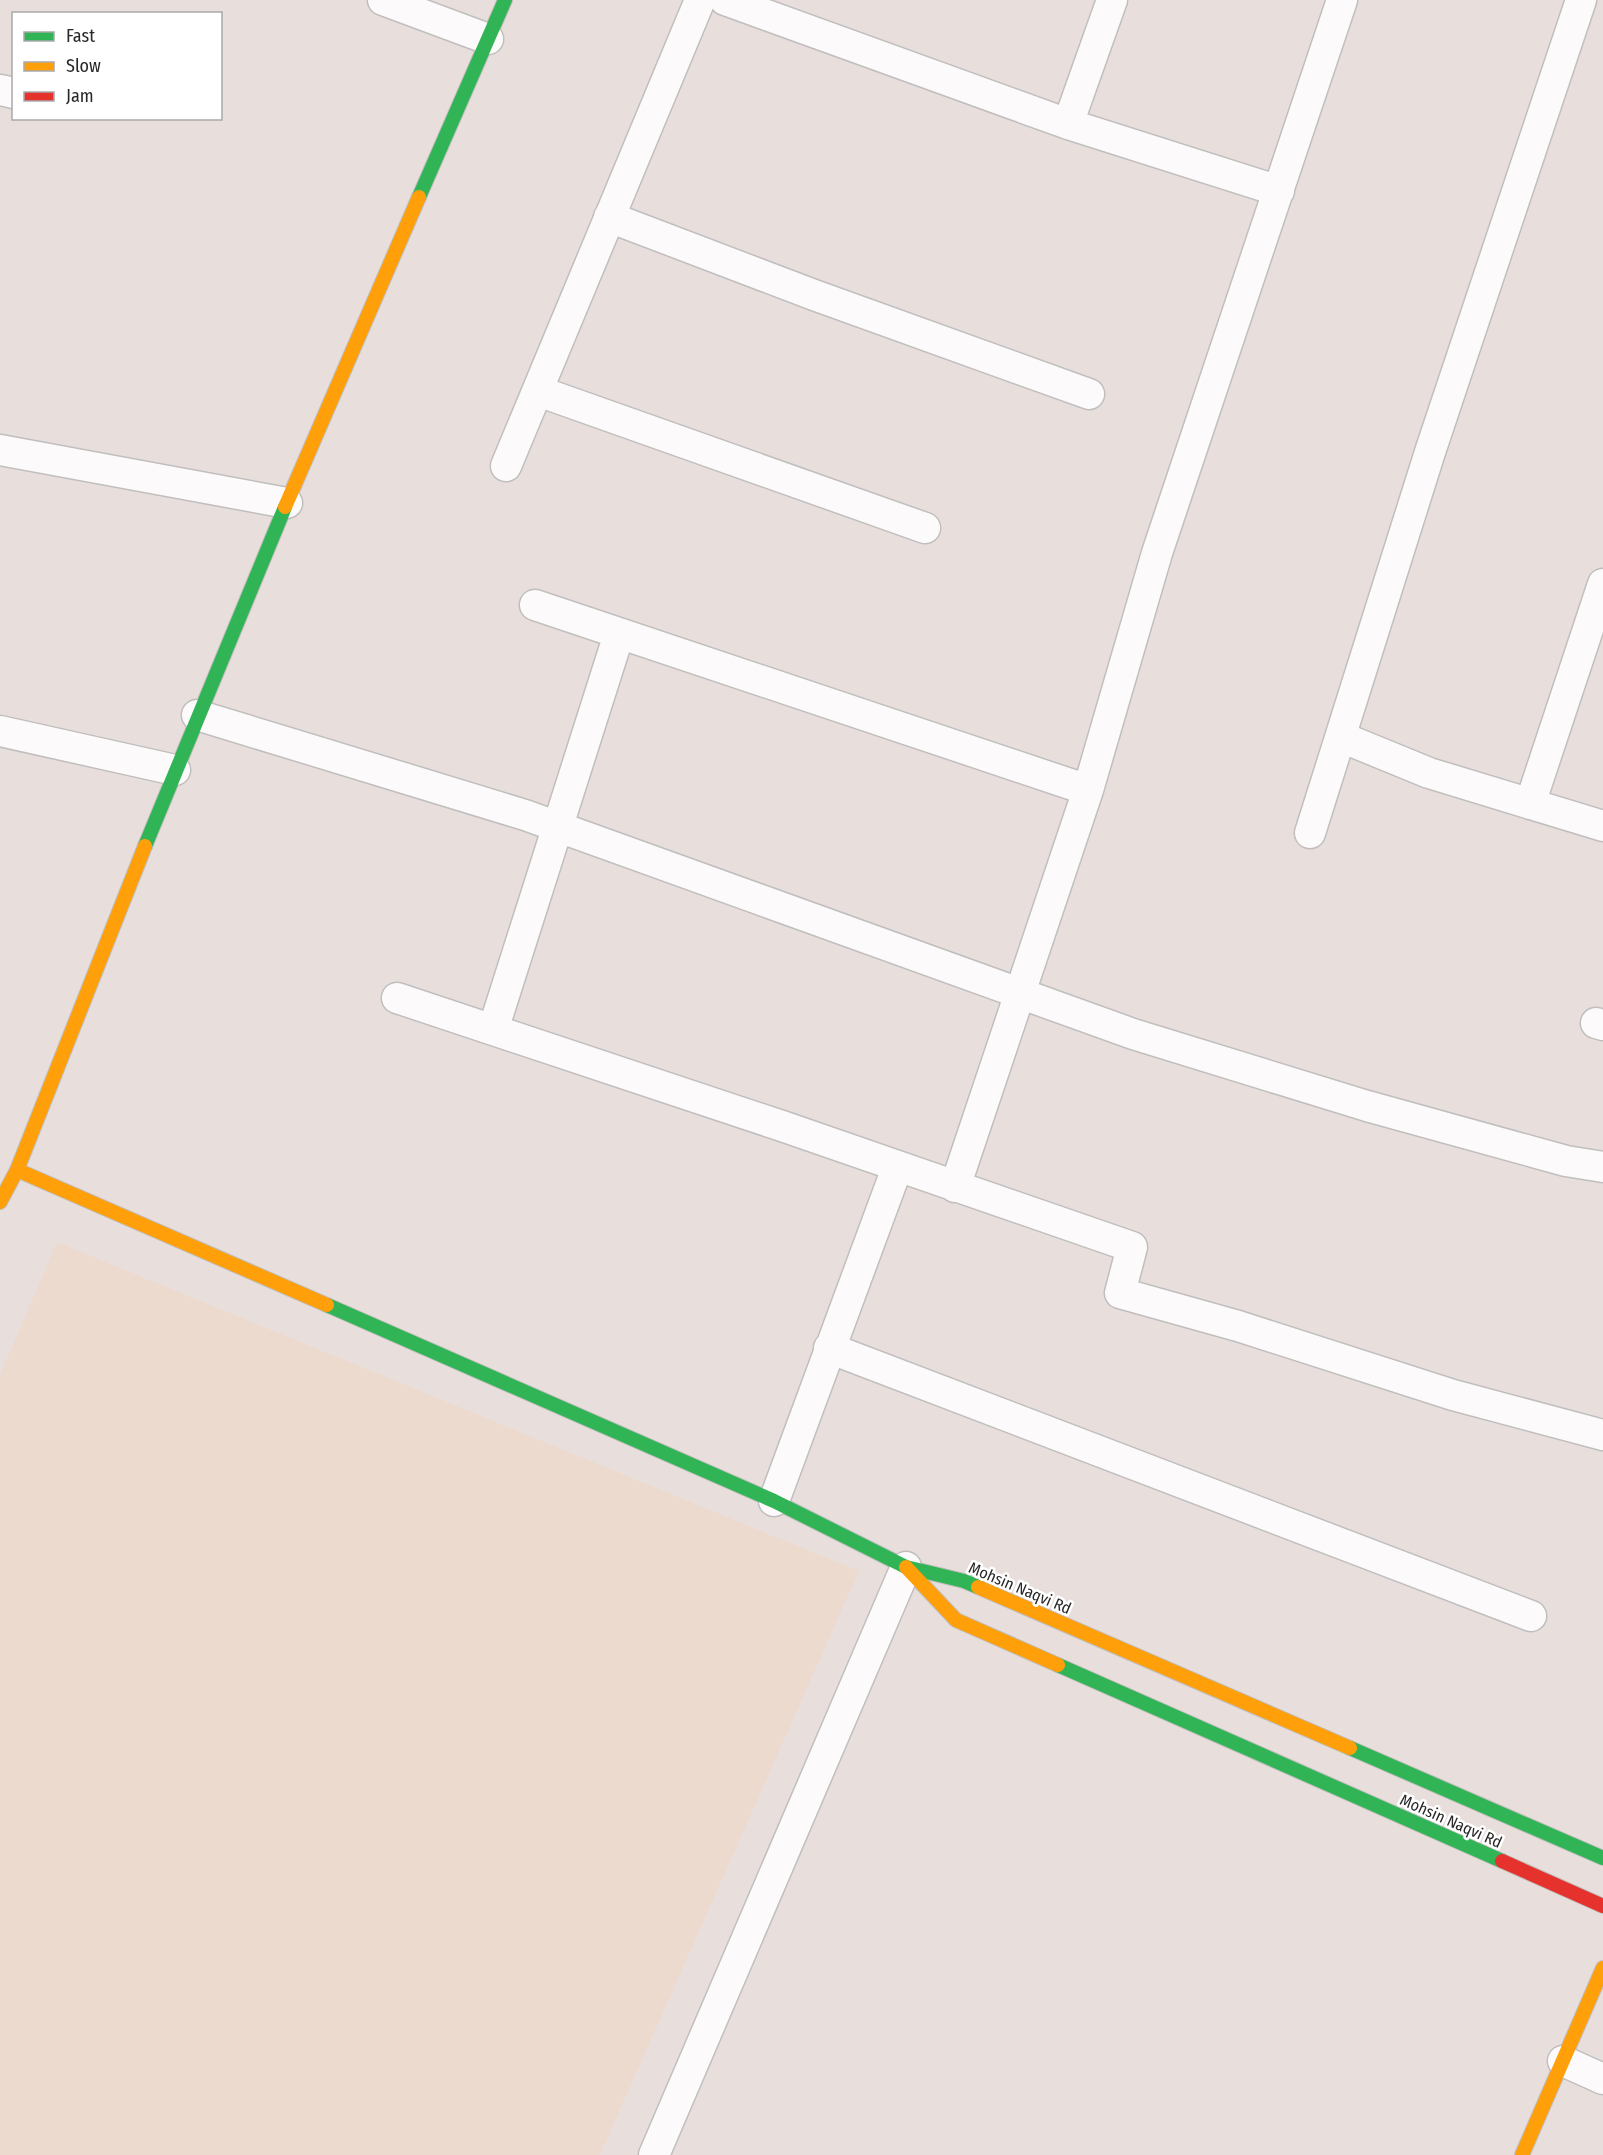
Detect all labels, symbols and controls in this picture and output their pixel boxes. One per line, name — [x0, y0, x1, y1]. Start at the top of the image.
legend — [12, 12, 222, 120]
text: Fast — [66, 25, 95, 47]
text: Slow — [66, 55, 101, 77]
text: Jam — [66, 85, 94, 107]
street label: Mohsin Naqvi Rd — [966, 1558, 1074, 1618]
street label: Mohsin Naqvi Rd — [1397, 1790, 1505, 1852]

